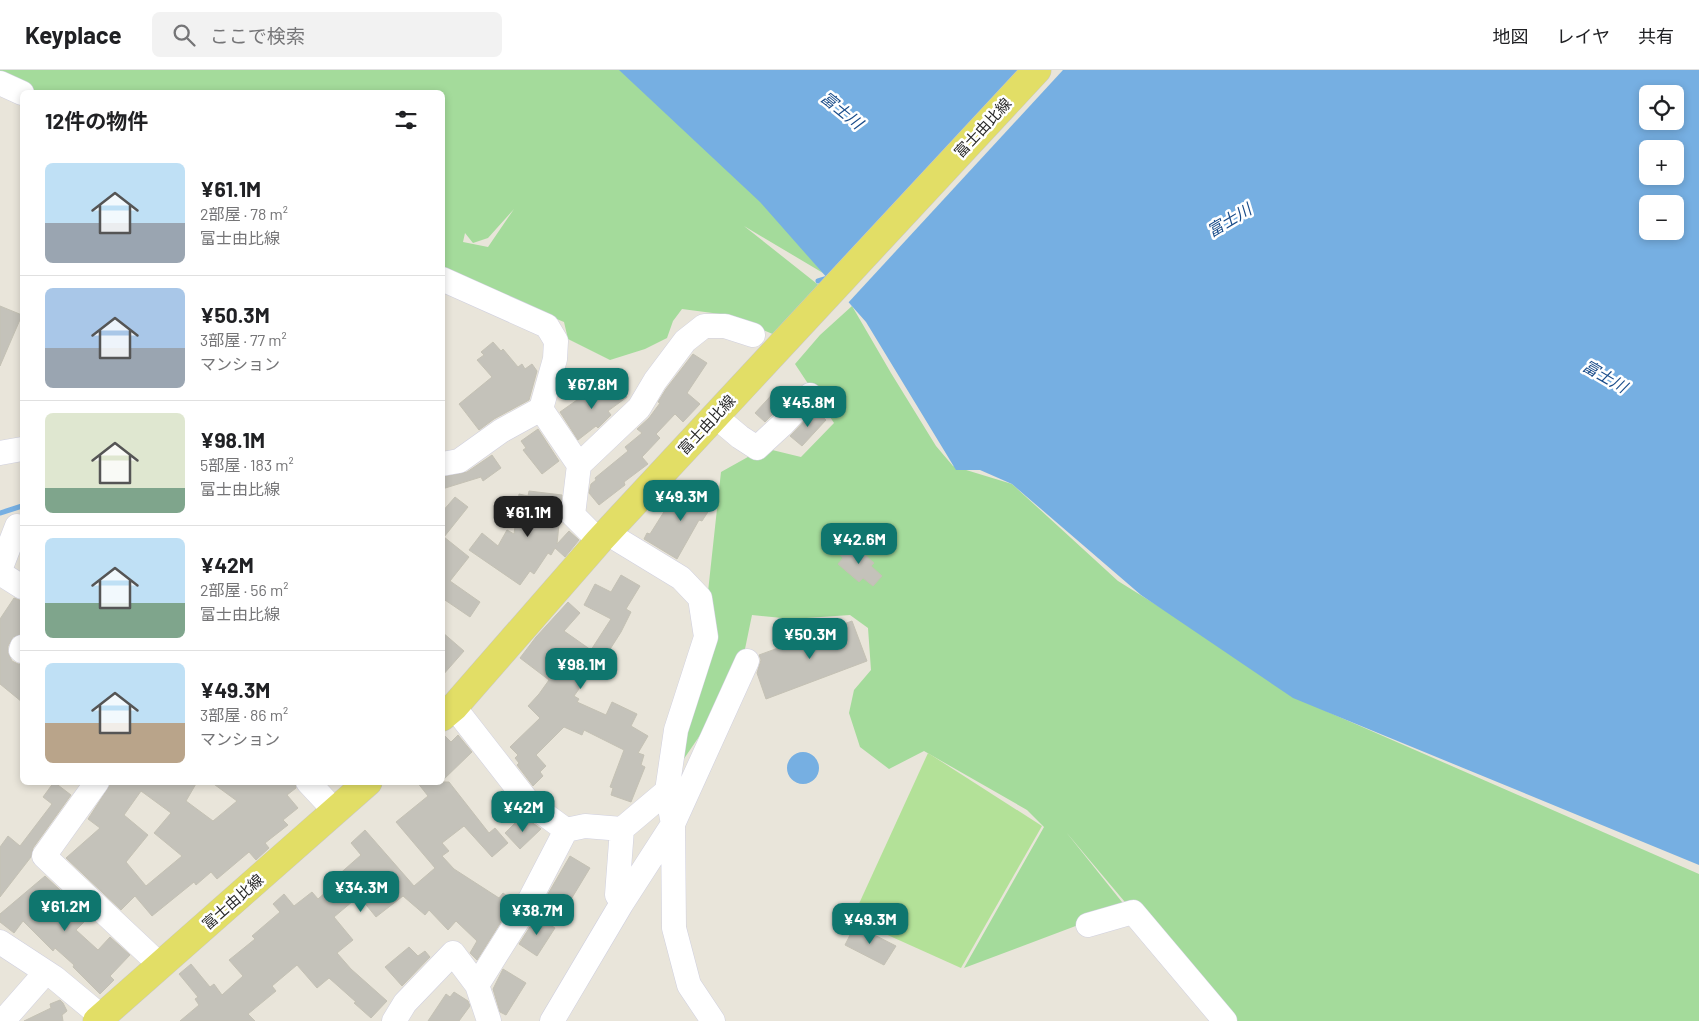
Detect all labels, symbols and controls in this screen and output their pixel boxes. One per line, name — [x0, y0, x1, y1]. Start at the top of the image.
search box — [152, 12, 502, 57]
text: Keyplace — [25, 20, 122, 49]
icon: search — [170, 21, 198, 49]
text: ここで検索 — [210, 24, 305, 47]
text: 地図 — [1493, 25, 1529, 47]
text: レイヤ — [1557, 25, 1610, 47]
text: 共有 — [1638, 25, 1674, 47]
map controls — [1639, 85, 1684, 240]
button: locate — [1639, 85, 1684, 130]
water label: 富士川 — [818, 87, 868, 133]
street label: 富士由比線 — [950, 94, 1014, 161]
icon: filters — [392, 106, 420, 134]
text: 12件の物件 — [45, 108, 148, 133]
button: + — [1639, 140, 1684, 185]
text: ¥61.1M — [200, 176, 261, 201]
icon: home — [85, 183, 145, 243]
button: − — [1639, 195, 1684, 240]
water label: 富士川 — [1203, 198, 1256, 240]
text: 2部屋 · 78 m² — [200, 204, 288, 223]
text: 富士由比線 — [200, 228, 280, 247]
text: ¥50.3M — [200, 302, 270, 327]
icon: home — [85, 308, 145, 368]
text: 3部屋 · 77 m² — [200, 330, 287, 349]
text: マンション — [200, 354, 280, 373]
water label: 富士川 — [1580, 355, 1633, 397]
pin: ¥67.8M — [551, 368, 633, 410]
text: ¥67.8M — [567, 374, 617, 393]
pin: ¥45.8M — [767, 386, 849, 428]
street label: 富士由比線 — [674, 391, 738, 458]
text: ¥45.8M — [781, 392, 835, 411]
text: ¥98.1M — [200, 427, 265, 452]
icon: home — [85, 433, 145, 493]
text: 5部屋 · 183 m² — [200, 455, 294, 474]
text: 富士由比線 — [200, 479, 280, 498]
pin: ¥49.3M — [640, 480, 722, 522]
text: ¥49.3M — [654, 486, 708, 505]
pin: ¥61.1M — [487, 496, 569, 538]
text: ¥61.1M — [505, 502, 551, 521]
pin: ¥42.6M — [818, 522, 900, 565]
text: ¥42.6M — [832, 529, 886, 548]
text: ¥42M — [200, 552, 254, 577]
icon: home — [85, 558, 145, 618]
text: 2部屋 · 56 m² — [200, 580, 288, 599]
text: 富士由比線 — [200, 604, 280, 623]
pin: ¥50.3M — [769, 618, 851, 660]
text: ¥50.3M — [783, 624, 837, 643]
pin: ¥98.1M — [540, 648, 622, 690]
text: ¥98.1M — [556, 654, 606, 673]
text: ¥49.3M — [200, 677, 270, 702]
icon: home — [85, 683, 145, 743]
text: 3部屋 · 86 m² — [200, 705, 288, 724]
text: マンション — [200, 729, 280, 748]
pin: ¥42M — [493, 790, 553, 833]
text: ¥42M — [502, 797, 544, 816]
street label: 富士由比線 — [198, 870, 267, 933]
pin: ¥34.3M — [320, 870, 402, 913]
text: ¥34.3M — [334, 877, 388, 896]
pin: ¥61.2M — [24, 890, 106, 932]
pin: ¥38.7M — [496, 894, 578, 936]
text: ¥61.2M — [40, 896, 90, 915]
text: ¥38.7M — [511, 900, 563, 919]
pin: ¥49.3M — [829, 902, 911, 945]
text: ¥49.3M — [843, 909, 897, 928]

